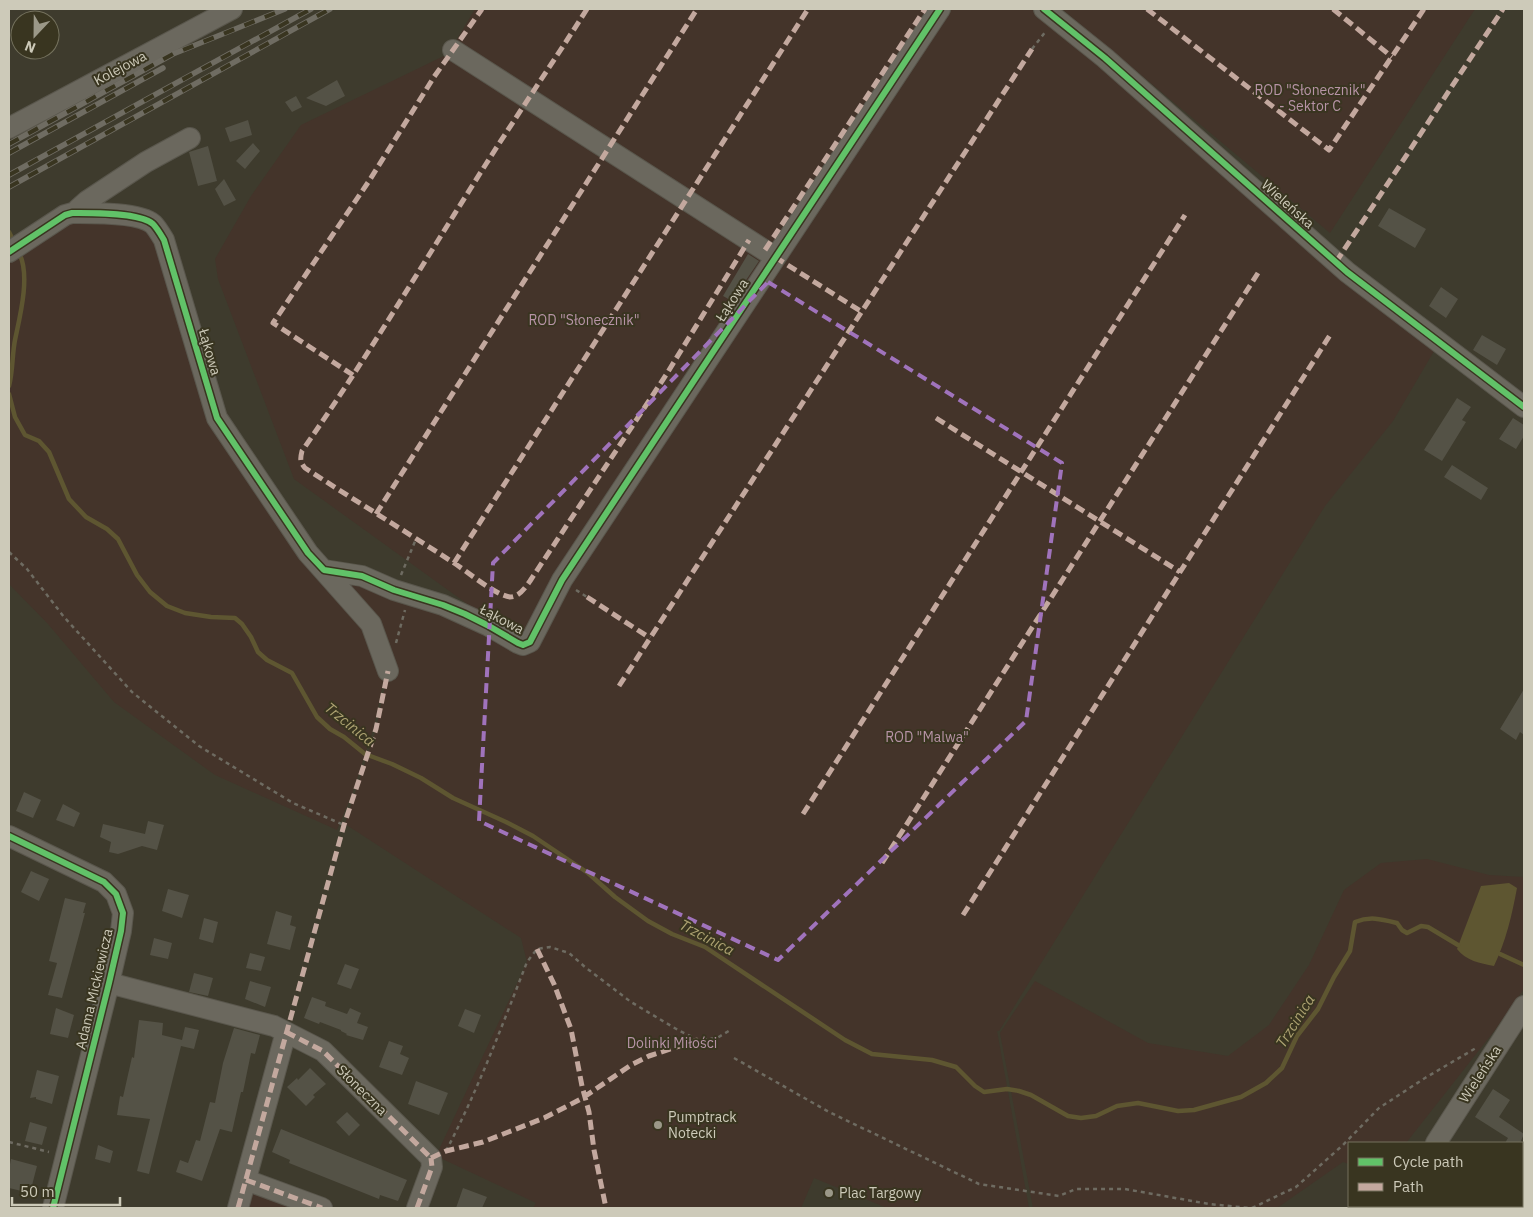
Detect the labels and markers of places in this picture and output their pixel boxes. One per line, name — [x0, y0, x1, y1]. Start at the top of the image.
place label: Pumptrack Notecki — [668, 1108, 737, 1142]
marker: Pumptrack Notecki — [652, 1119, 664, 1131]
place label: Plac Targowy — [839, 1184, 921, 1202]
marker: Plac Targowy — [823, 1187, 835, 1199]

